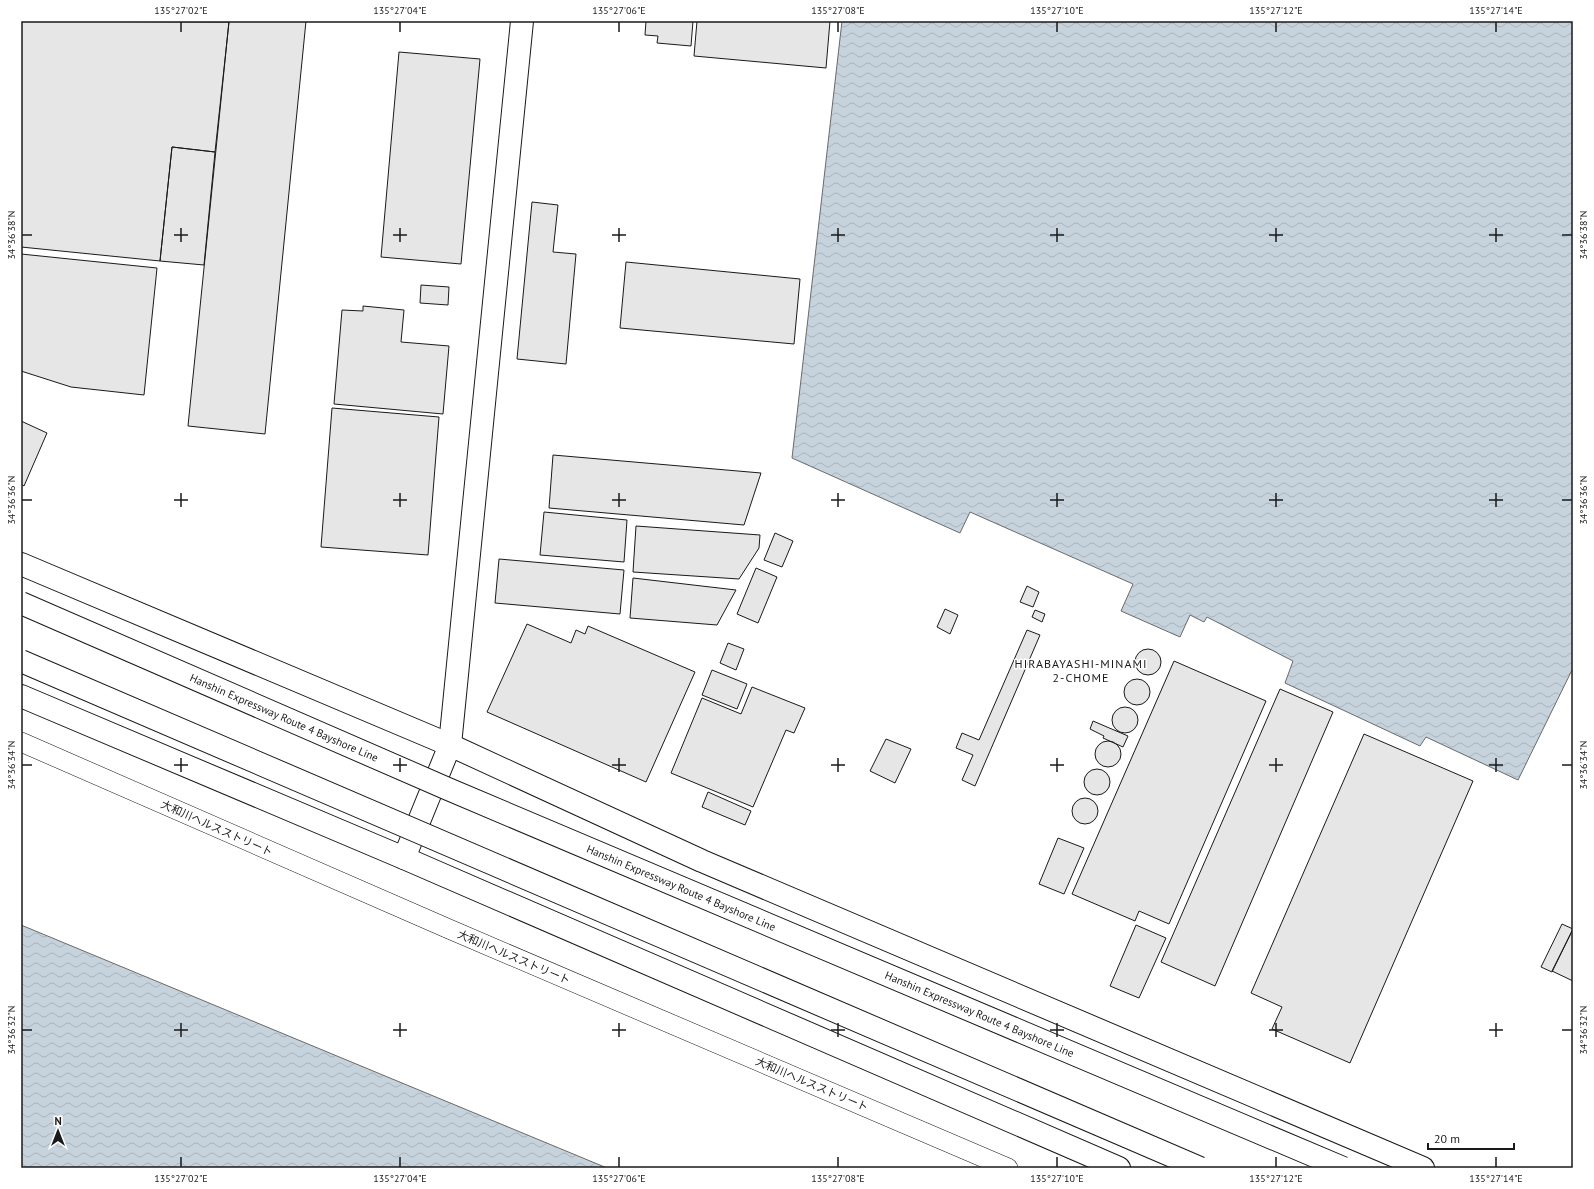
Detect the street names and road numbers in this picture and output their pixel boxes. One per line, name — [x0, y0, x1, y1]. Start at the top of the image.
street label: Hanshin Expressway Route 4 Bayshore Line — [188, 670, 381, 765]
street label: 大和川ヘルスストリート — [159, 797, 275, 859]
street label: Hanshin Expressway Route 4 Bayshore Line — [585, 842, 778, 934]
street label: 大和川ヘルスストリート — [456, 927, 572, 987]
street label: Hanshin Expressway Route 4 Bayshore Line — [883, 968, 1077, 1060]
street label: 大和川ヘルスストリート — [754, 1054, 870, 1114]

